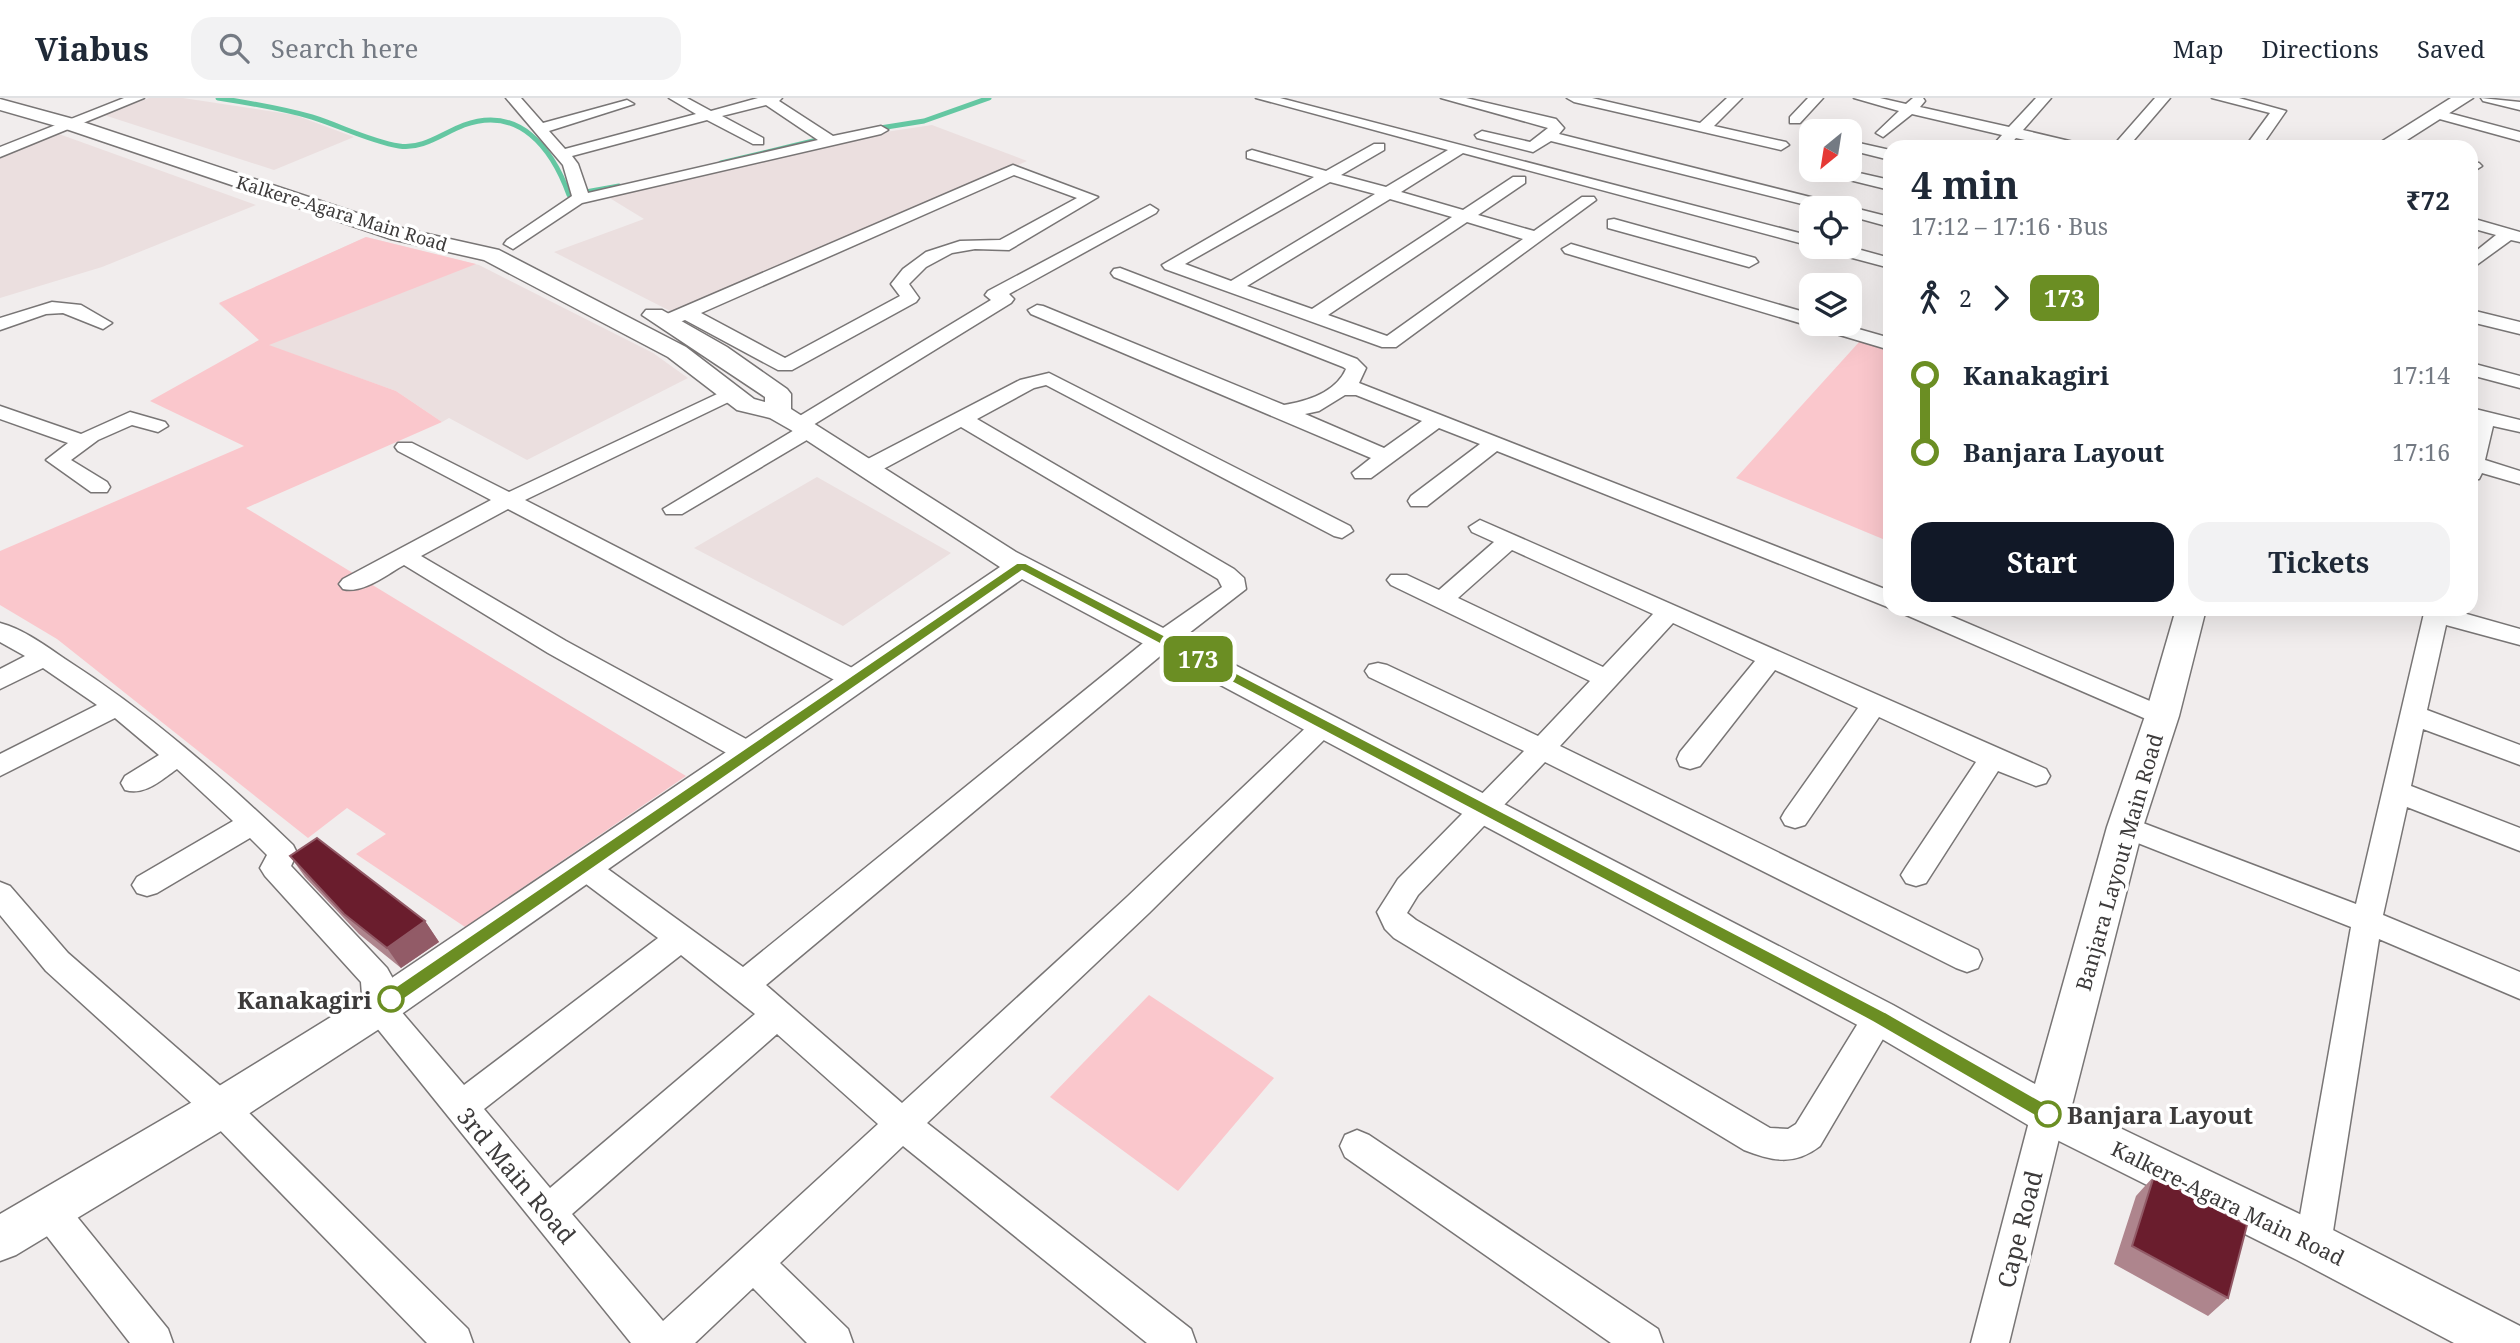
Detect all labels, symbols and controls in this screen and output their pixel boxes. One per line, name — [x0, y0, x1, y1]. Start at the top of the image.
search box — [191, 17, 681, 80]
text: Viabus — [35, 26, 149, 71]
icon: search — [215, 29, 253, 67]
text: Search here — [271, 30, 418, 66]
text: Map — [2173, 32, 2224, 65]
text: Directions — [2262, 32, 2379, 65]
text: Saved — [2417, 32, 2485, 65]
north arrow — [1799, 119, 1862, 182]
map controls — [1799, 119, 1862, 336]
text: 4 min — [1911, 158, 2019, 210]
street label: Kalkere-Agara Main Road — [234, 169, 450, 257]
text: ₹72 — [2406, 182, 2450, 218]
button: locate — [1799, 196, 1862, 259]
text: 17:12 – 17:16 · Bus — [1911, 210, 2108, 242]
button: layers — [1799, 273, 1862, 336]
icon: walk — [1911, 279, 1949, 317]
icon: forward — [1982, 279, 2020, 317]
text: 173 — [2044, 281, 2085, 314]
text: 2 — [1959, 282, 1972, 314]
text: Kanakagiri — [1963, 357, 2109, 393]
text: 17:14 — [2392, 359, 2450, 391]
text: Banjara Layout — [1963, 434, 2164, 470]
text: 17:16 — [2392, 436, 2450, 468]
button: Start — [1911, 522, 2174, 602]
button: Tickets — [2188, 522, 2450, 602]
line badge: 173 — [1158, 636, 1238, 682]
text: 173 — [1178, 642, 1218, 675]
street label: Banjara Layout Main Road — [2069, 730, 2169, 994]
place label: Kanakagiri — [237, 983, 373, 1016]
marker: Kanakagiri — [378, 986, 404, 1012]
place label: Banjara Layout — [2067, 1098, 2253, 1131]
street label: 3rd Main Road — [450, 1100, 584, 1251]
marker: Banjara Layout — [2035, 1101, 2061, 1127]
street label: Kalkere-Agara Main Road — [2107, 1134, 2349, 1272]
street label: Cape Road — [1988, 1167, 2050, 1291]

